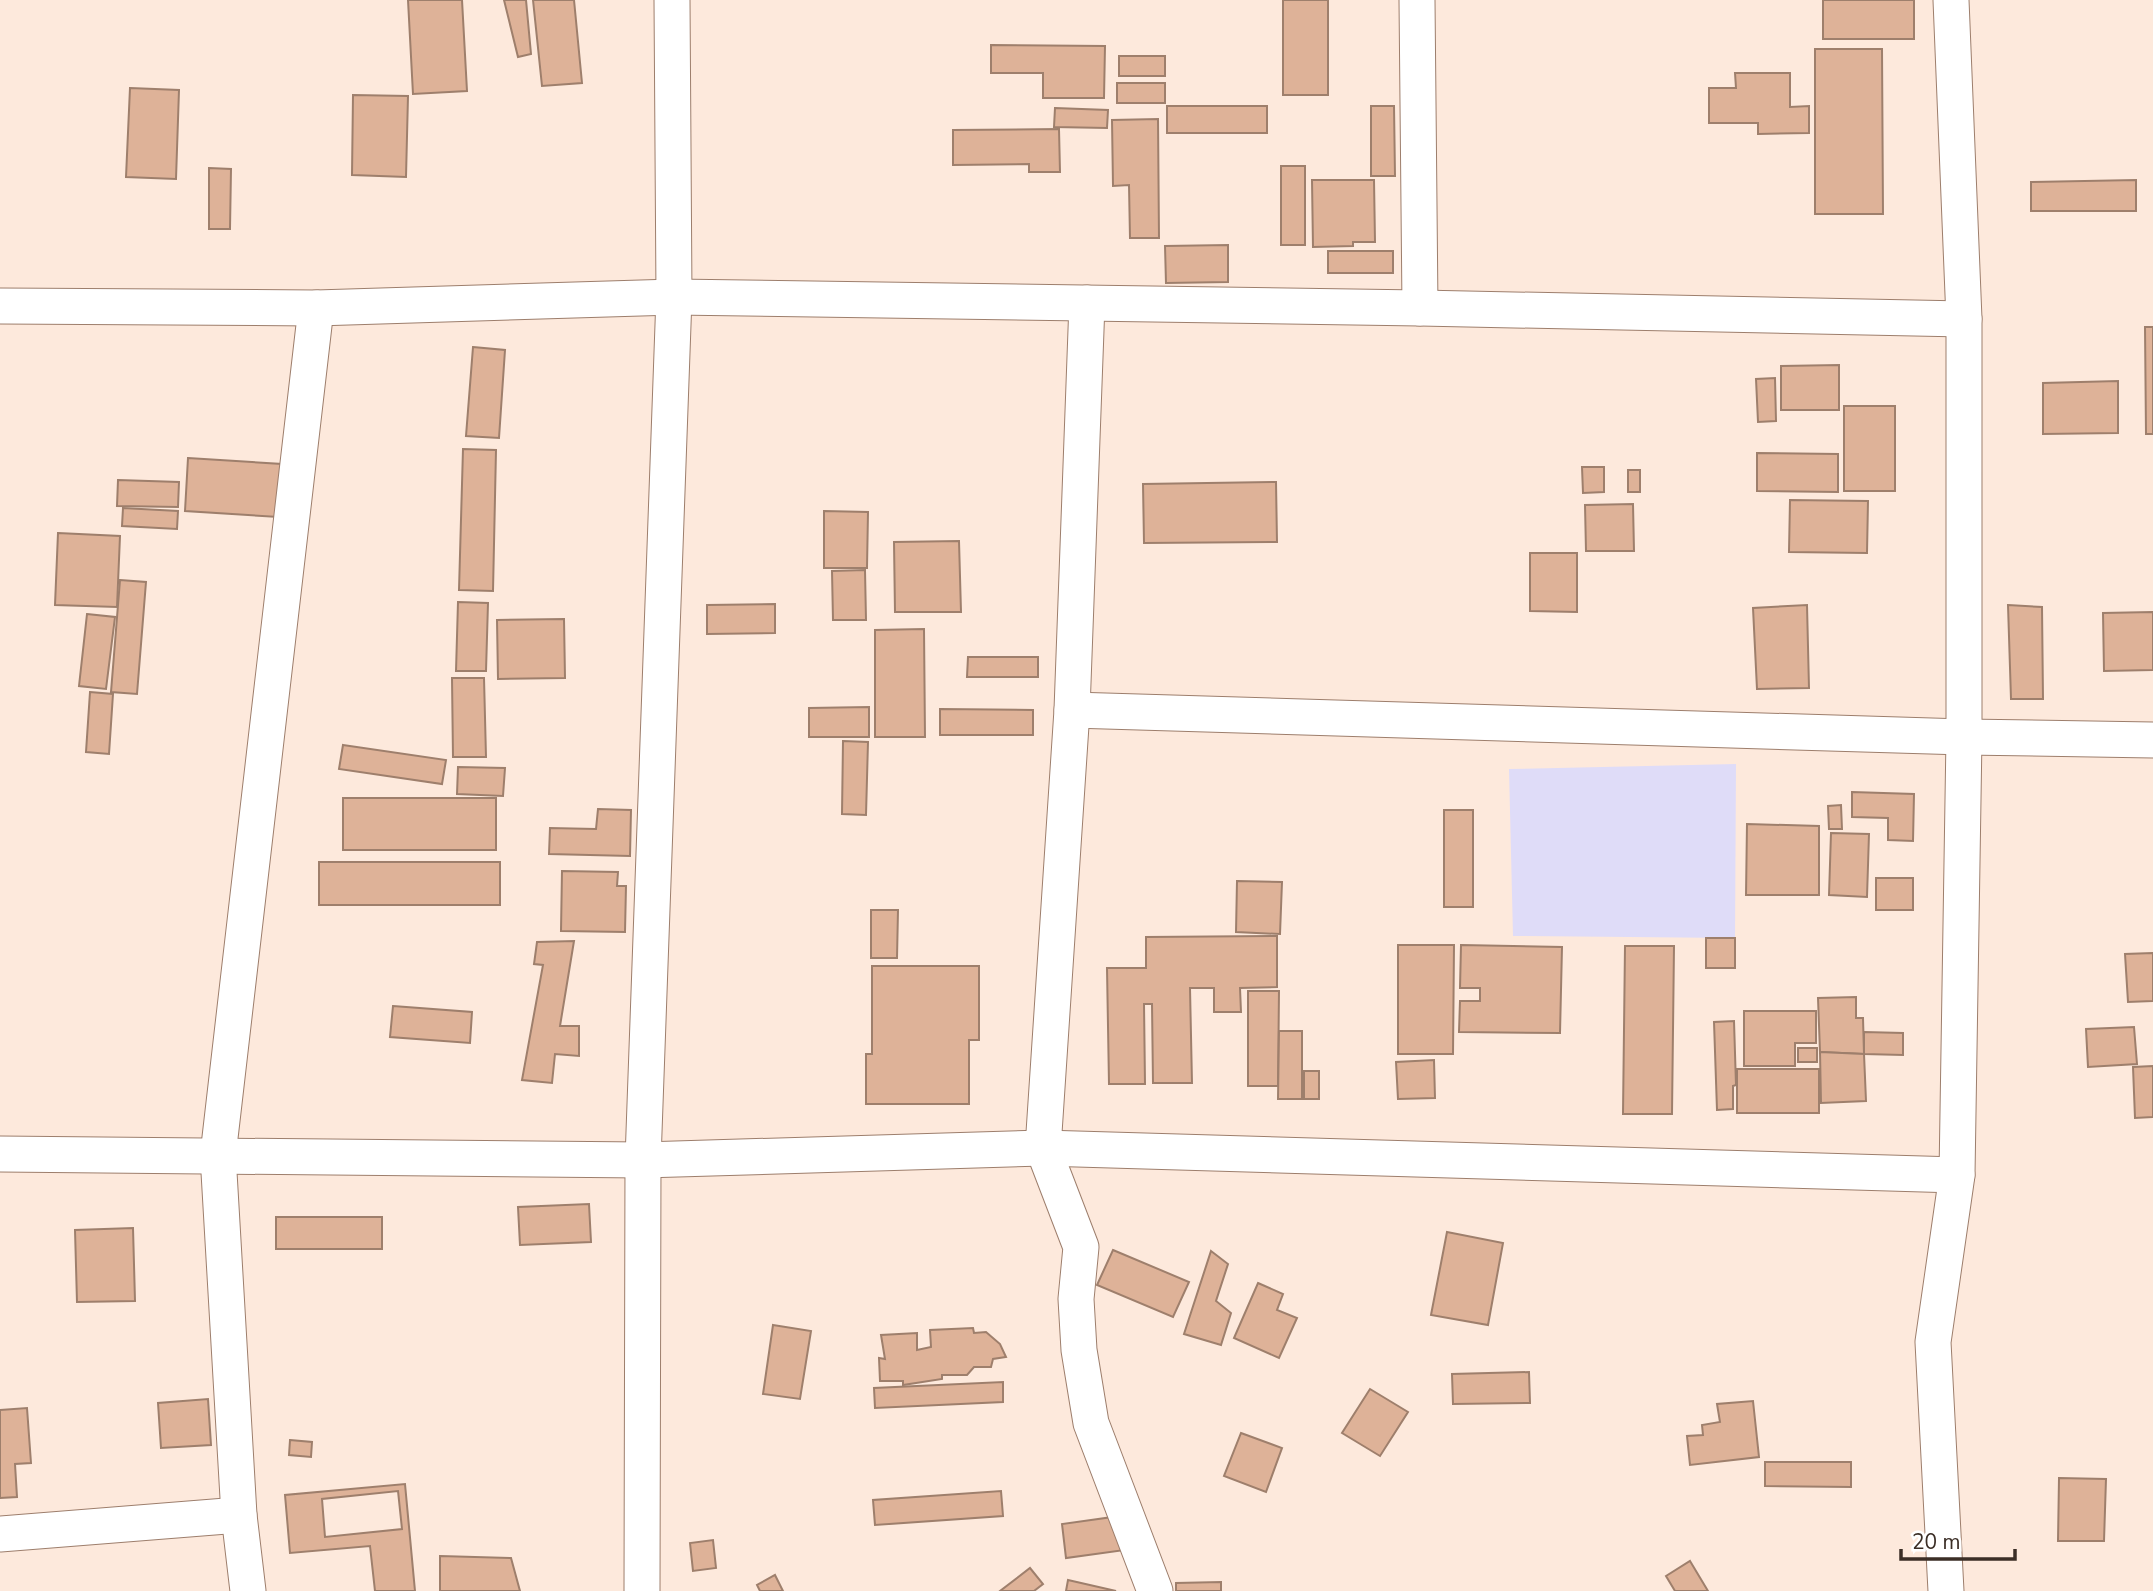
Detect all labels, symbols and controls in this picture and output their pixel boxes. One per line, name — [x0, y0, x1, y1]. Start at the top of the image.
scale bar — [1901, 1518, 2015, 1562]
text: 20 m — [1912, 1528, 1961, 1556]

